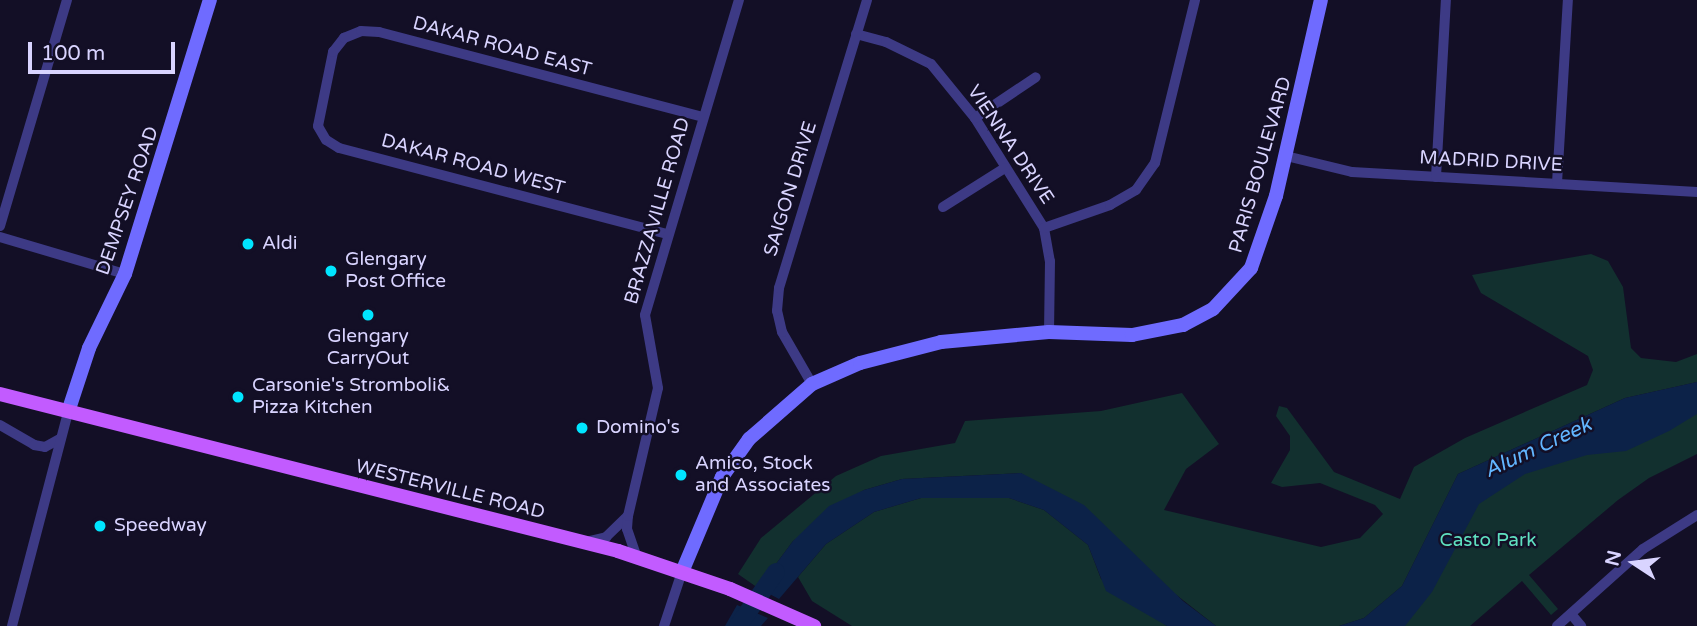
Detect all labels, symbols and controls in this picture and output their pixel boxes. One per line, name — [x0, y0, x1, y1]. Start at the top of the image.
street label: DAKAR ROAD EAST — [410, 12, 594, 82]
scale bar — [32, 28, 178, 72]
text: 100 m — [41, 41, 105, 66]
street label: PARIS BOULEVARD — [1225, 74, 1297, 256]
street label: VIENNA DRIVE — [962, 81, 1058, 209]
street label: BRAZZAVILLE ROAD — [620, 115, 696, 307]
street label: SAIGON DRIVE — [760, 119, 822, 259]
street label: DEMPSEY ROAD — [92, 124, 164, 278]
street label: DAKAR ROAD WEST — [379, 130, 567, 200]
street label: MADRID DRIVE — [1419, 147, 1563, 177]
place label: Aldi — [262, 233, 298, 255]
marker: Aldi — [240, 236, 256, 252]
place label: Glengary Post Office — [345, 249, 446, 293]
marker: Glengary Post Office — [323, 263, 339, 279]
marker: Glengary CarryOut — [360, 307, 376, 323]
place label: Glengary CarryOut — [327, 326, 409, 370]
place label: Carsonie's Stromboli& Pizza Kitchen — [252, 375, 450, 419]
marker: Carsonie's Stromboli& Pizza Kitchen — [230, 389, 246, 405]
water label: Alum Creek — [1480, 412, 1596, 484]
place label: Domino's — [596, 417, 680, 439]
marker: Domino's — [574, 420, 590, 436]
place label: Amico, Stock and Associates — [695, 453, 830, 497]
street label: WESTERVILLE ROAD — [353, 455, 547, 525]
marker: Amico, Stock and Associates — [673, 467, 689, 483]
place label: Speedway — [114, 515, 207, 537]
marker: Speedway — [92, 518, 108, 534]
north arrow — [1599, 528, 1669, 598]
park label: Casto Park — [1439, 530, 1537, 552]
text: N — [1601, 548, 1626, 568]

